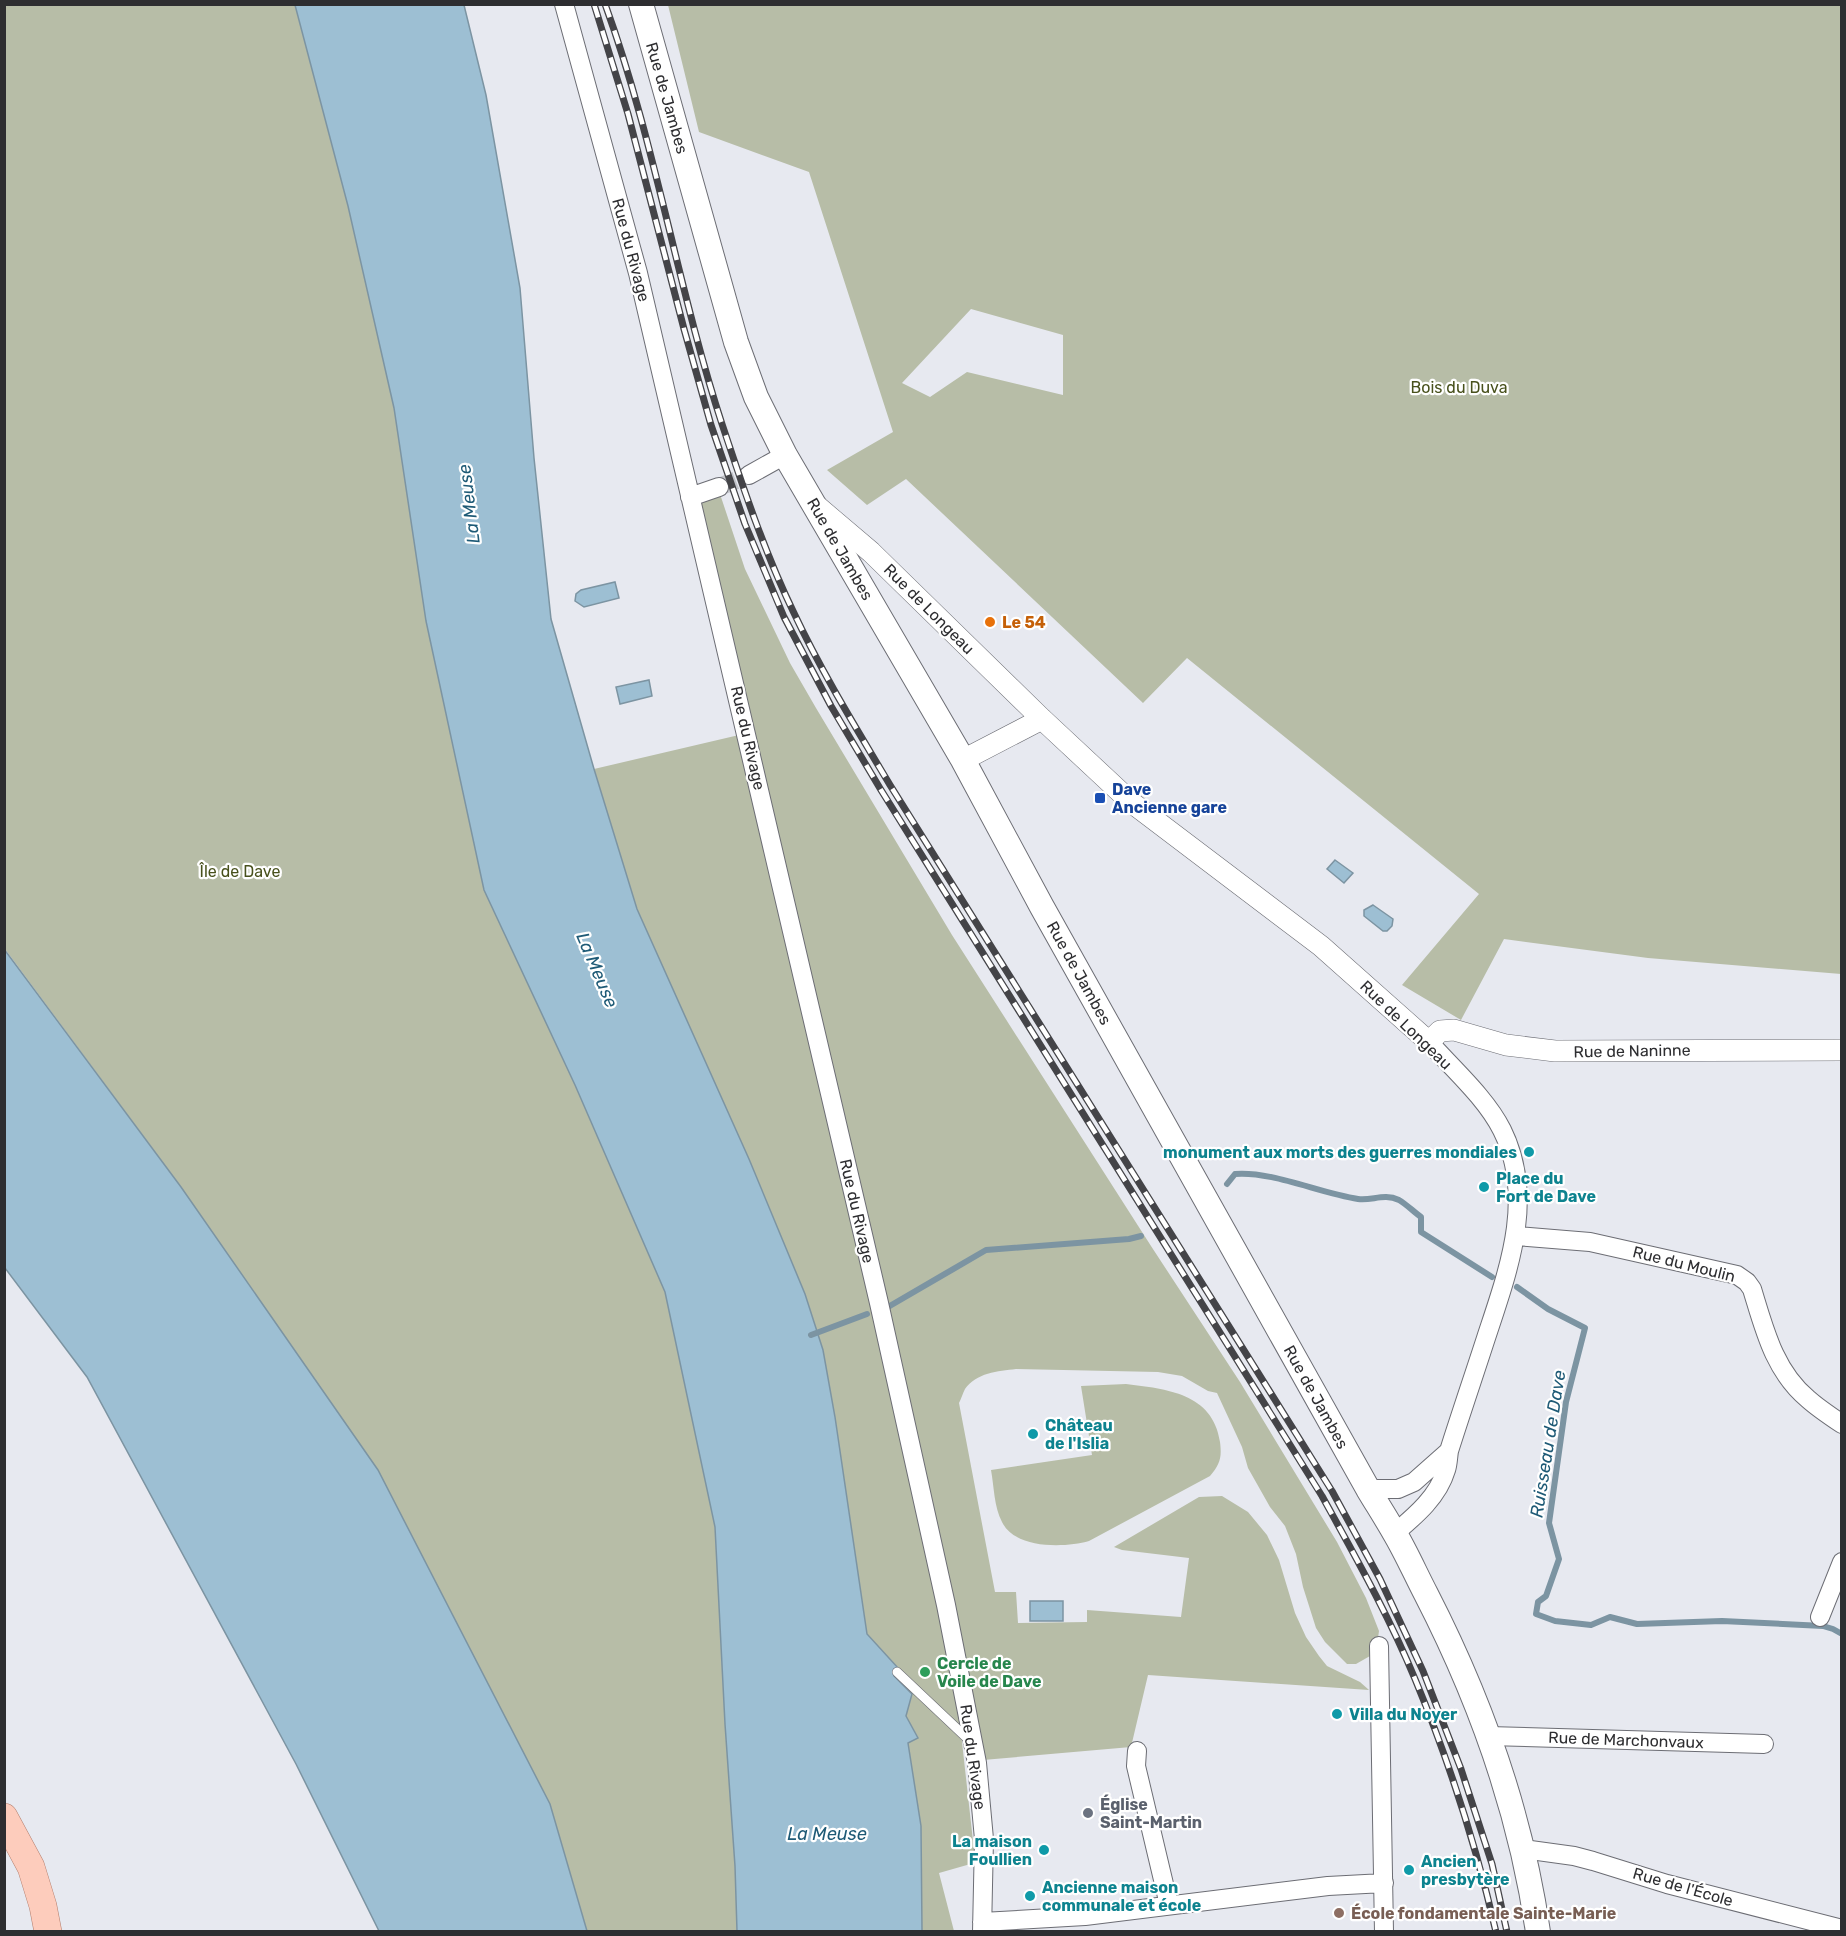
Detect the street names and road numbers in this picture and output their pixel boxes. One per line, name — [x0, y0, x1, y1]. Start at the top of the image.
street label: Rue de Jambes — [642, 40, 692, 156]
street label: Rue du Rivage — [608, 196, 654, 304]
street label: Rue de Jambes — [803, 494, 877, 604]
street label: Rue de Longeau — [880, 560, 978, 658]
street label: Rue du Rivage — [727, 684, 769, 792]
street label: Rue de Jambes — [1043, 918, 1115, 1028]
street label: Rue de Longeau — [1356, 976, 1456, 1074]
street label: Rue de Naninne — [1573, 1040, 1691, 1062]
street label: Rue du Rivage — [836, 1157, 878, 1265]
street label: Rue du Moulin — [1631, 1242, 1737, 1286]
street label: Rue de Jambes — [1280, 1342, 1352, 1452]
street label: Rue du Rivage — [956, 1703, 990, 1811]
street label: Rue de Marchonvaux — [1548, 1728, 1705, 1752]
street label: Rue de l'École — [1631, 1864, 1735, 1910]

